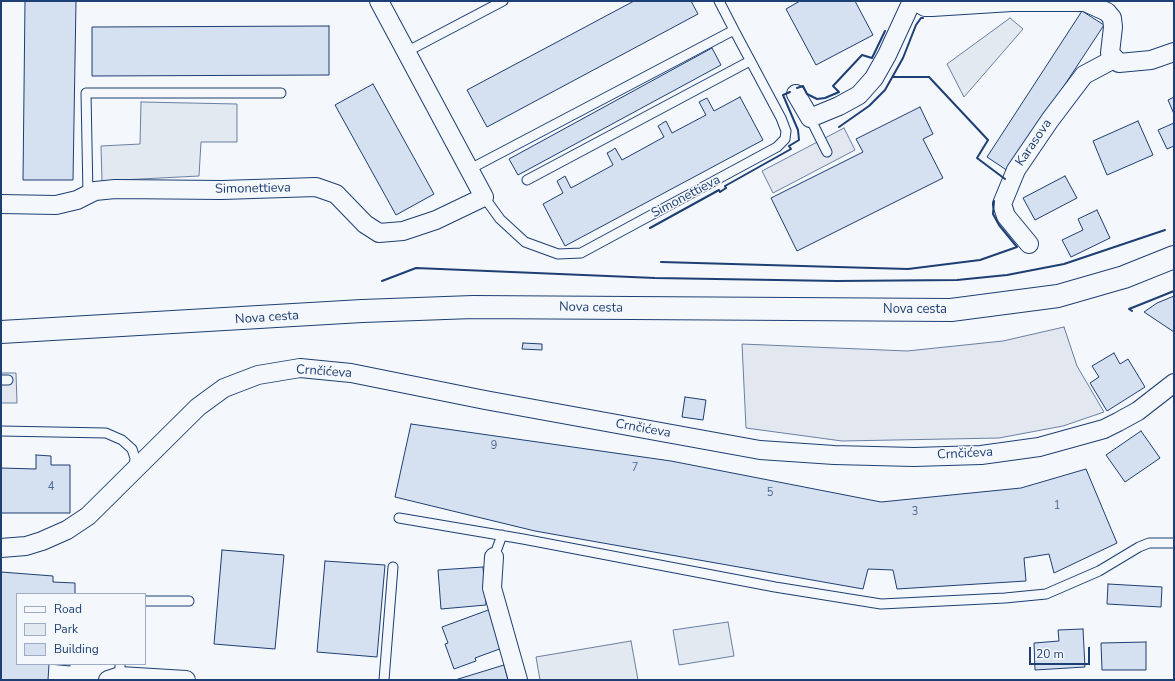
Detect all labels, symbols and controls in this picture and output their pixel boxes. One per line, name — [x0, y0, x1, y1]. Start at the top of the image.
street label: Karasova — [1013, 117, 1055, 169]
street label: Simonettieva — [649, 172, 723, 222]
street label: Simonettieva — [215, 181, 291, 197]
street label: Nova cesta — [559, 300, 623, 316]
street label: Nova cesta — [883, 302, 947, 318]
street label: Nova cesta — [235, 308, 299, 328]
street label: Crnčićeva — [296, 362, 352, 382]
street label: Crnčićeva — [614, 416, 672, 442]
house number: 9 — [491, 439, 497, 453]
street label: Crnčićeva — [937, 445, 993, 463]
house number: 7 — [632, 461, 638, 475]
house number: 4 — [48, 480, 54, 494]
house number: 5 — [767, 486, 773, 500]
house number: 1 — [1054, 499, 1060, 513]
house number: 3 — [912, 505, 918, 519]
legend — [16, 593, 146, 665]
text: Road — [54, 601, 82, 617]
text: Park — [54, 621, 78, 637]
scale bar — [1031, 639, 1092, 665]
text: Building — [54, 641, 99, 657]
text: 20 m — [1036, 646, 1064, 662]

